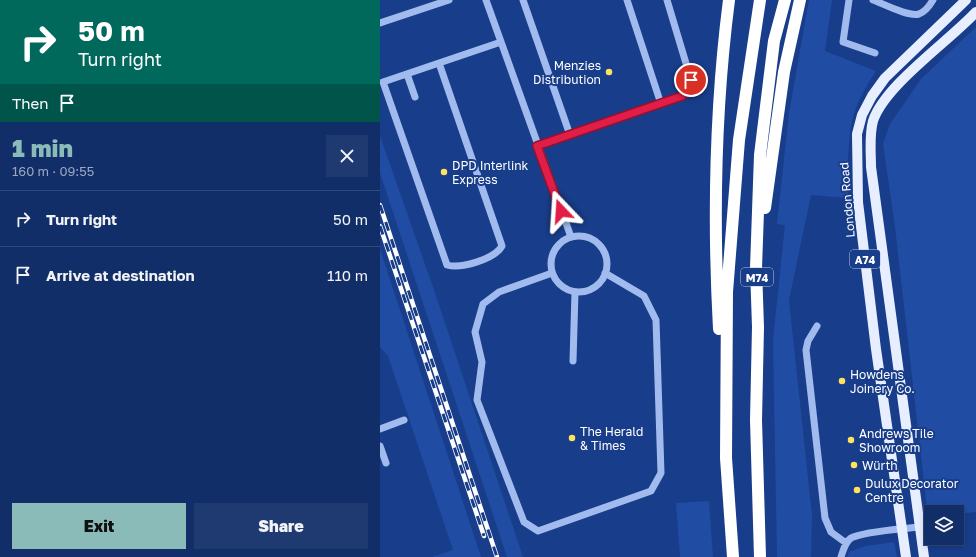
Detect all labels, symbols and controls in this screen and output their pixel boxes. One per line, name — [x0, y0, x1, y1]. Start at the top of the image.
text: 50 m — [78, 14, 145, 47]
icon: right — [12, 16, 64, 68]
text: Turn right — [78, 48, 162, 70]
place label: Menzies Distribution — [533, 58, 601, 87]
pin — [674, 63, 708, 97]
marker: Menzies Distribution — [604, 67, 614, 77]
icon: arrive — [680, 69, 702, 91]
icon: arrive — [56, 92, 78, 114]
text: Then — [12, 94, 48, 112]
text: 1 min — [12, 133, 73, 162]
button: close — [326, 135, 368, 177]
place label: DPD Interlink Express — [452, 158, 529, 187]
street label: London Road — [836, 162, 858, 238]
text: 160 m · 09:55 — [12, 163, 94, 179]
marker: DPD Interlink Express — [439, 167, 449, 177]
position arrow — [540, 190, 582, 232]
icon: right — [12, 208, 34, 230]
text: Turn right — [46, 210, 117, 228]
text: 50 m — [333, 210, 368, 228]
road number: A74 — [850, 250, 880, 268]
icon: arrive — [12, 264, 34, 286]
text: Arrive at destination — [46, 266, 195, 284]
text: 110 m — [327, 266, 368, 284]
road number: M74 — [741, 268, 773, 286]
place label: Howdens Joinery Co. — [850, 367, 915, 396]
marker: Howdens Joinery Co. — [837, 376, 847, 386]
place label: The Herald & Times — [580, 424, 643, 453]
place label: Andrews Tile Showroom — [859, 426, 934, 455]
marker: The Herald & Times — [567, 433, 577, 443]
marker: Andrews Tile Showroom — [846, 435, 856, 445]
place label: Würth — [862, 458, 898, 473]
marker: Würth — [849, 460, 859, 470]
place label: Dulux Decorator Centre — [865, 476, 959, 505]
marker: Dulux Decorator Centre — [852, 485, 862, 495]
button: Exit — [12, 503, 186, 549]
button: Share — [194, 503, 368, 549]
map controls — [924, 505, 964, 545]
button: layers — [924, 505, 964, 545]

